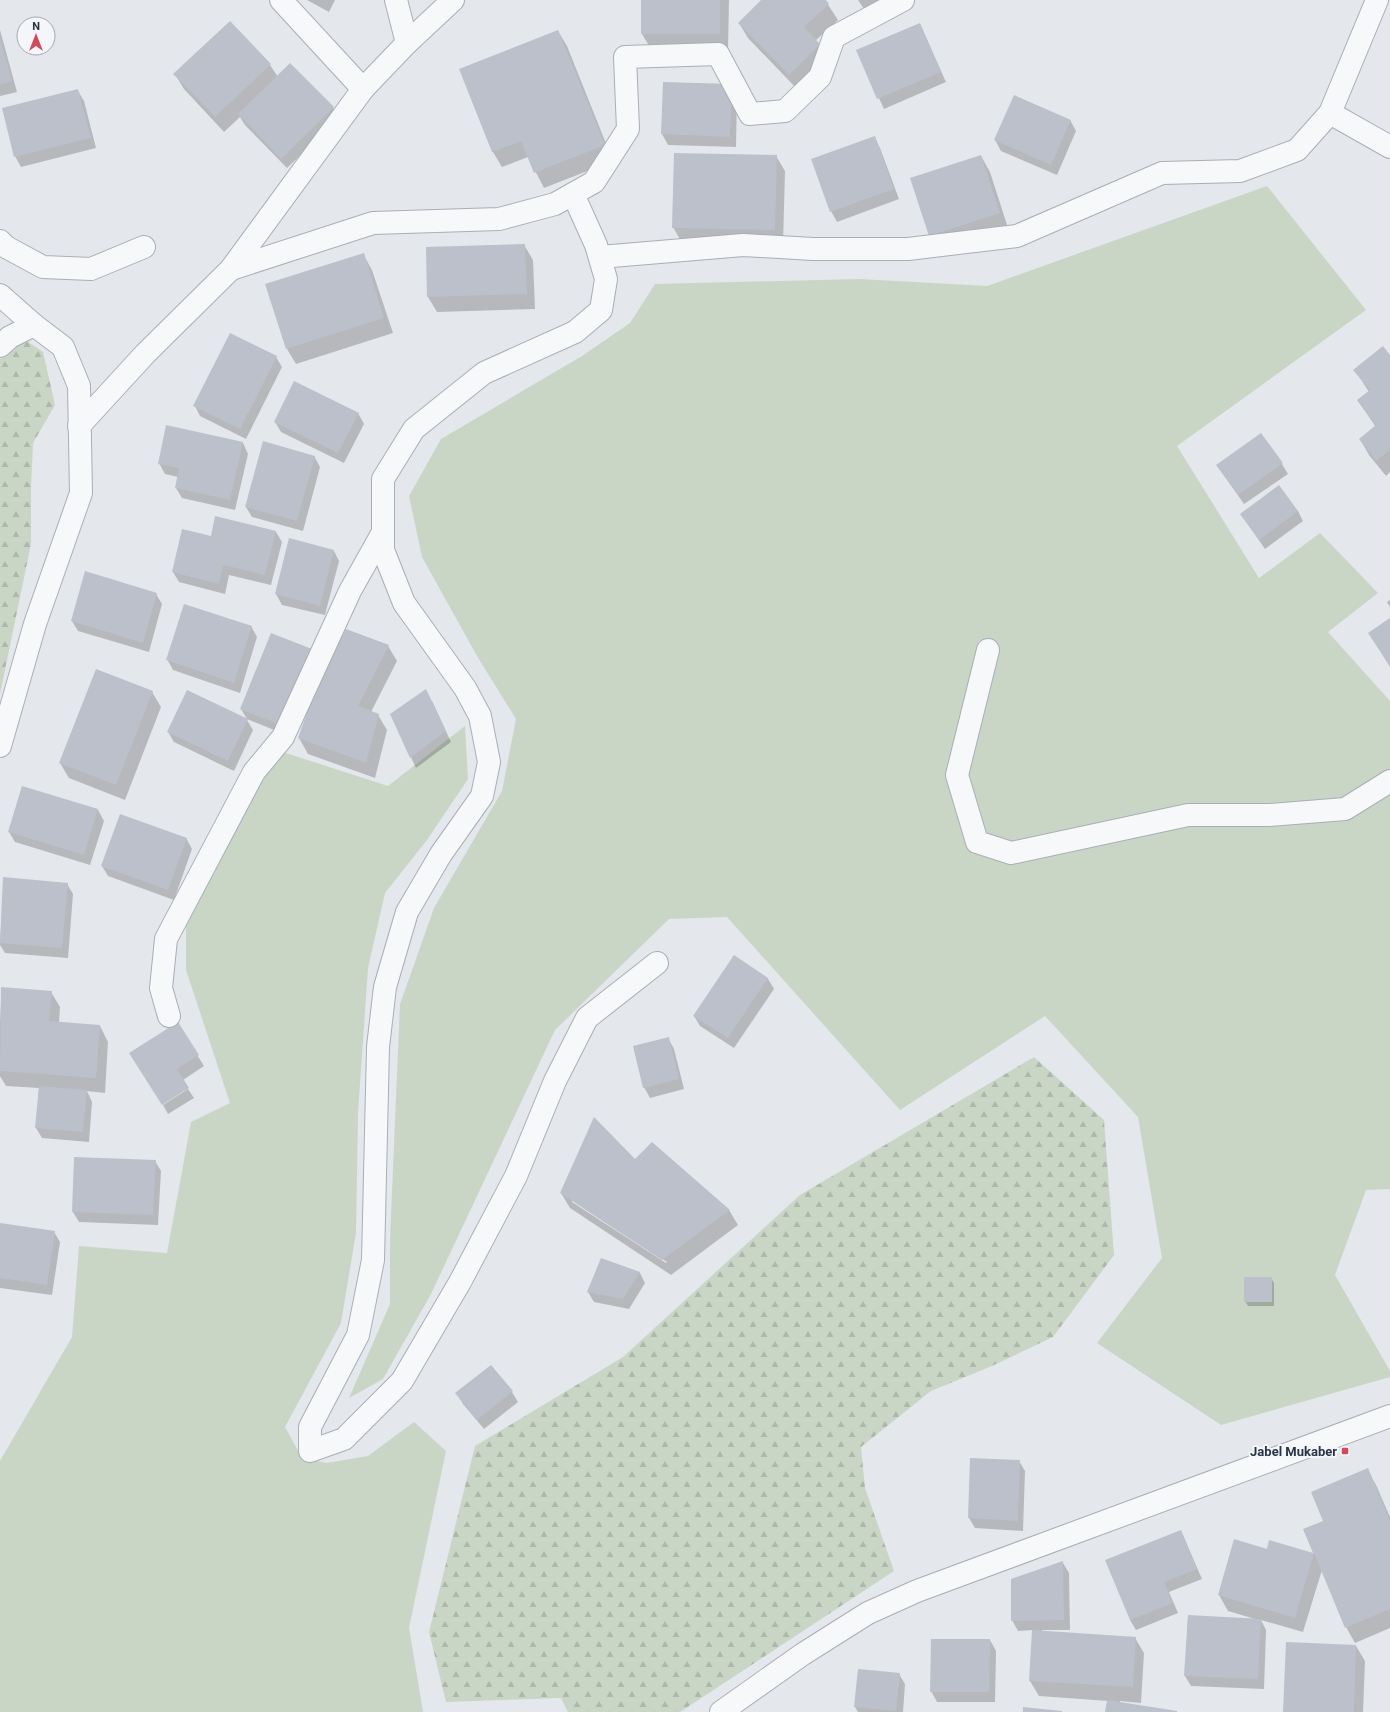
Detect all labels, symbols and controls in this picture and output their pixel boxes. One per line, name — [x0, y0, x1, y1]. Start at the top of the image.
north arrow — [16, 16, 56, 56]
text: N — [32, 20, 40, 33]
place label: Jabel Mukaber — [1250, 1444, 1337, 1459]
marker: Jabel Mukaber — [1340, 1446, 1350, 1456]

